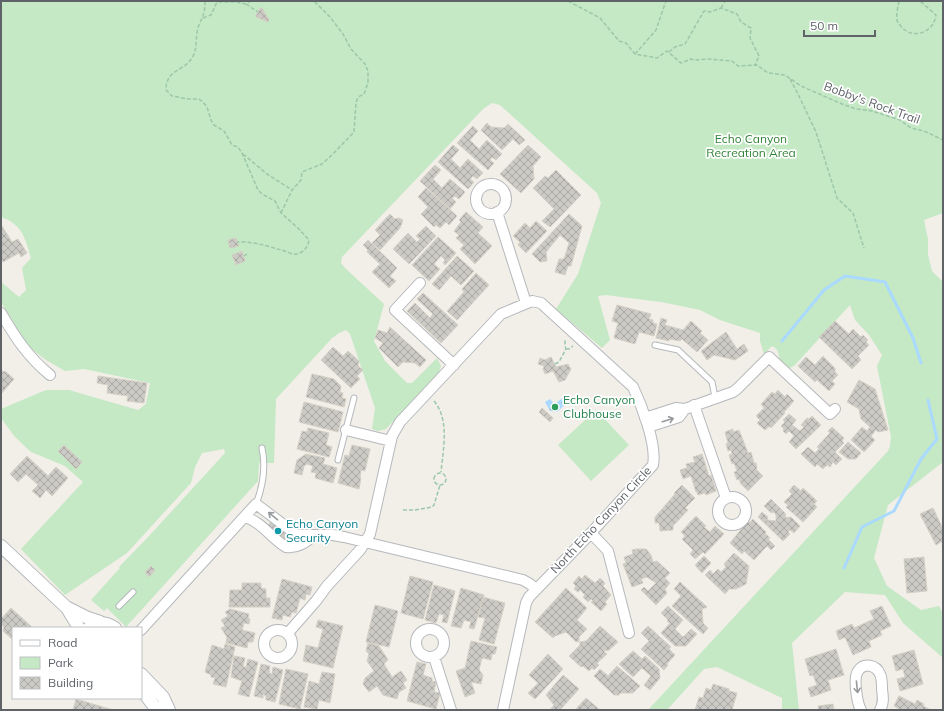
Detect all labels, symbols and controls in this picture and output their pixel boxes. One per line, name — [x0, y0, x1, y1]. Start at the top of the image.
scale bar — [804, 12, 875, 38]
text: 50 m — [810, 18, 838, 33]
street label: Bobby's Rock Trail — [822, 78, 922, 127]
park label: Echo Canyon Recreation Area — [706, 131, 796, 160]
place label: Echo Canyon Clubhouse — [563, 392, 635, 421]
marker: Echo Canyon Clubhouse — [550, 402, 560, 412]
one-way arrow — [661, 416, 674, 423]
street label: North Echo Canyon Circle — [547, 463, 654, 576]
one-way arrow — [267, 512, 278, 521]
place label: Echo Canyon Security — [286, 516, 358, 545]
marker: Echo Canyon Security — [273, 526, 283, 536]
legend — [12, 627, 142, 699]
text: Road — [48, 635, 77, 650]
text: Park — [48, 655, 74, 670]
text: Building — [48, 675, 93, 690]
one-way arrow — [853, 680, 860, 693]

